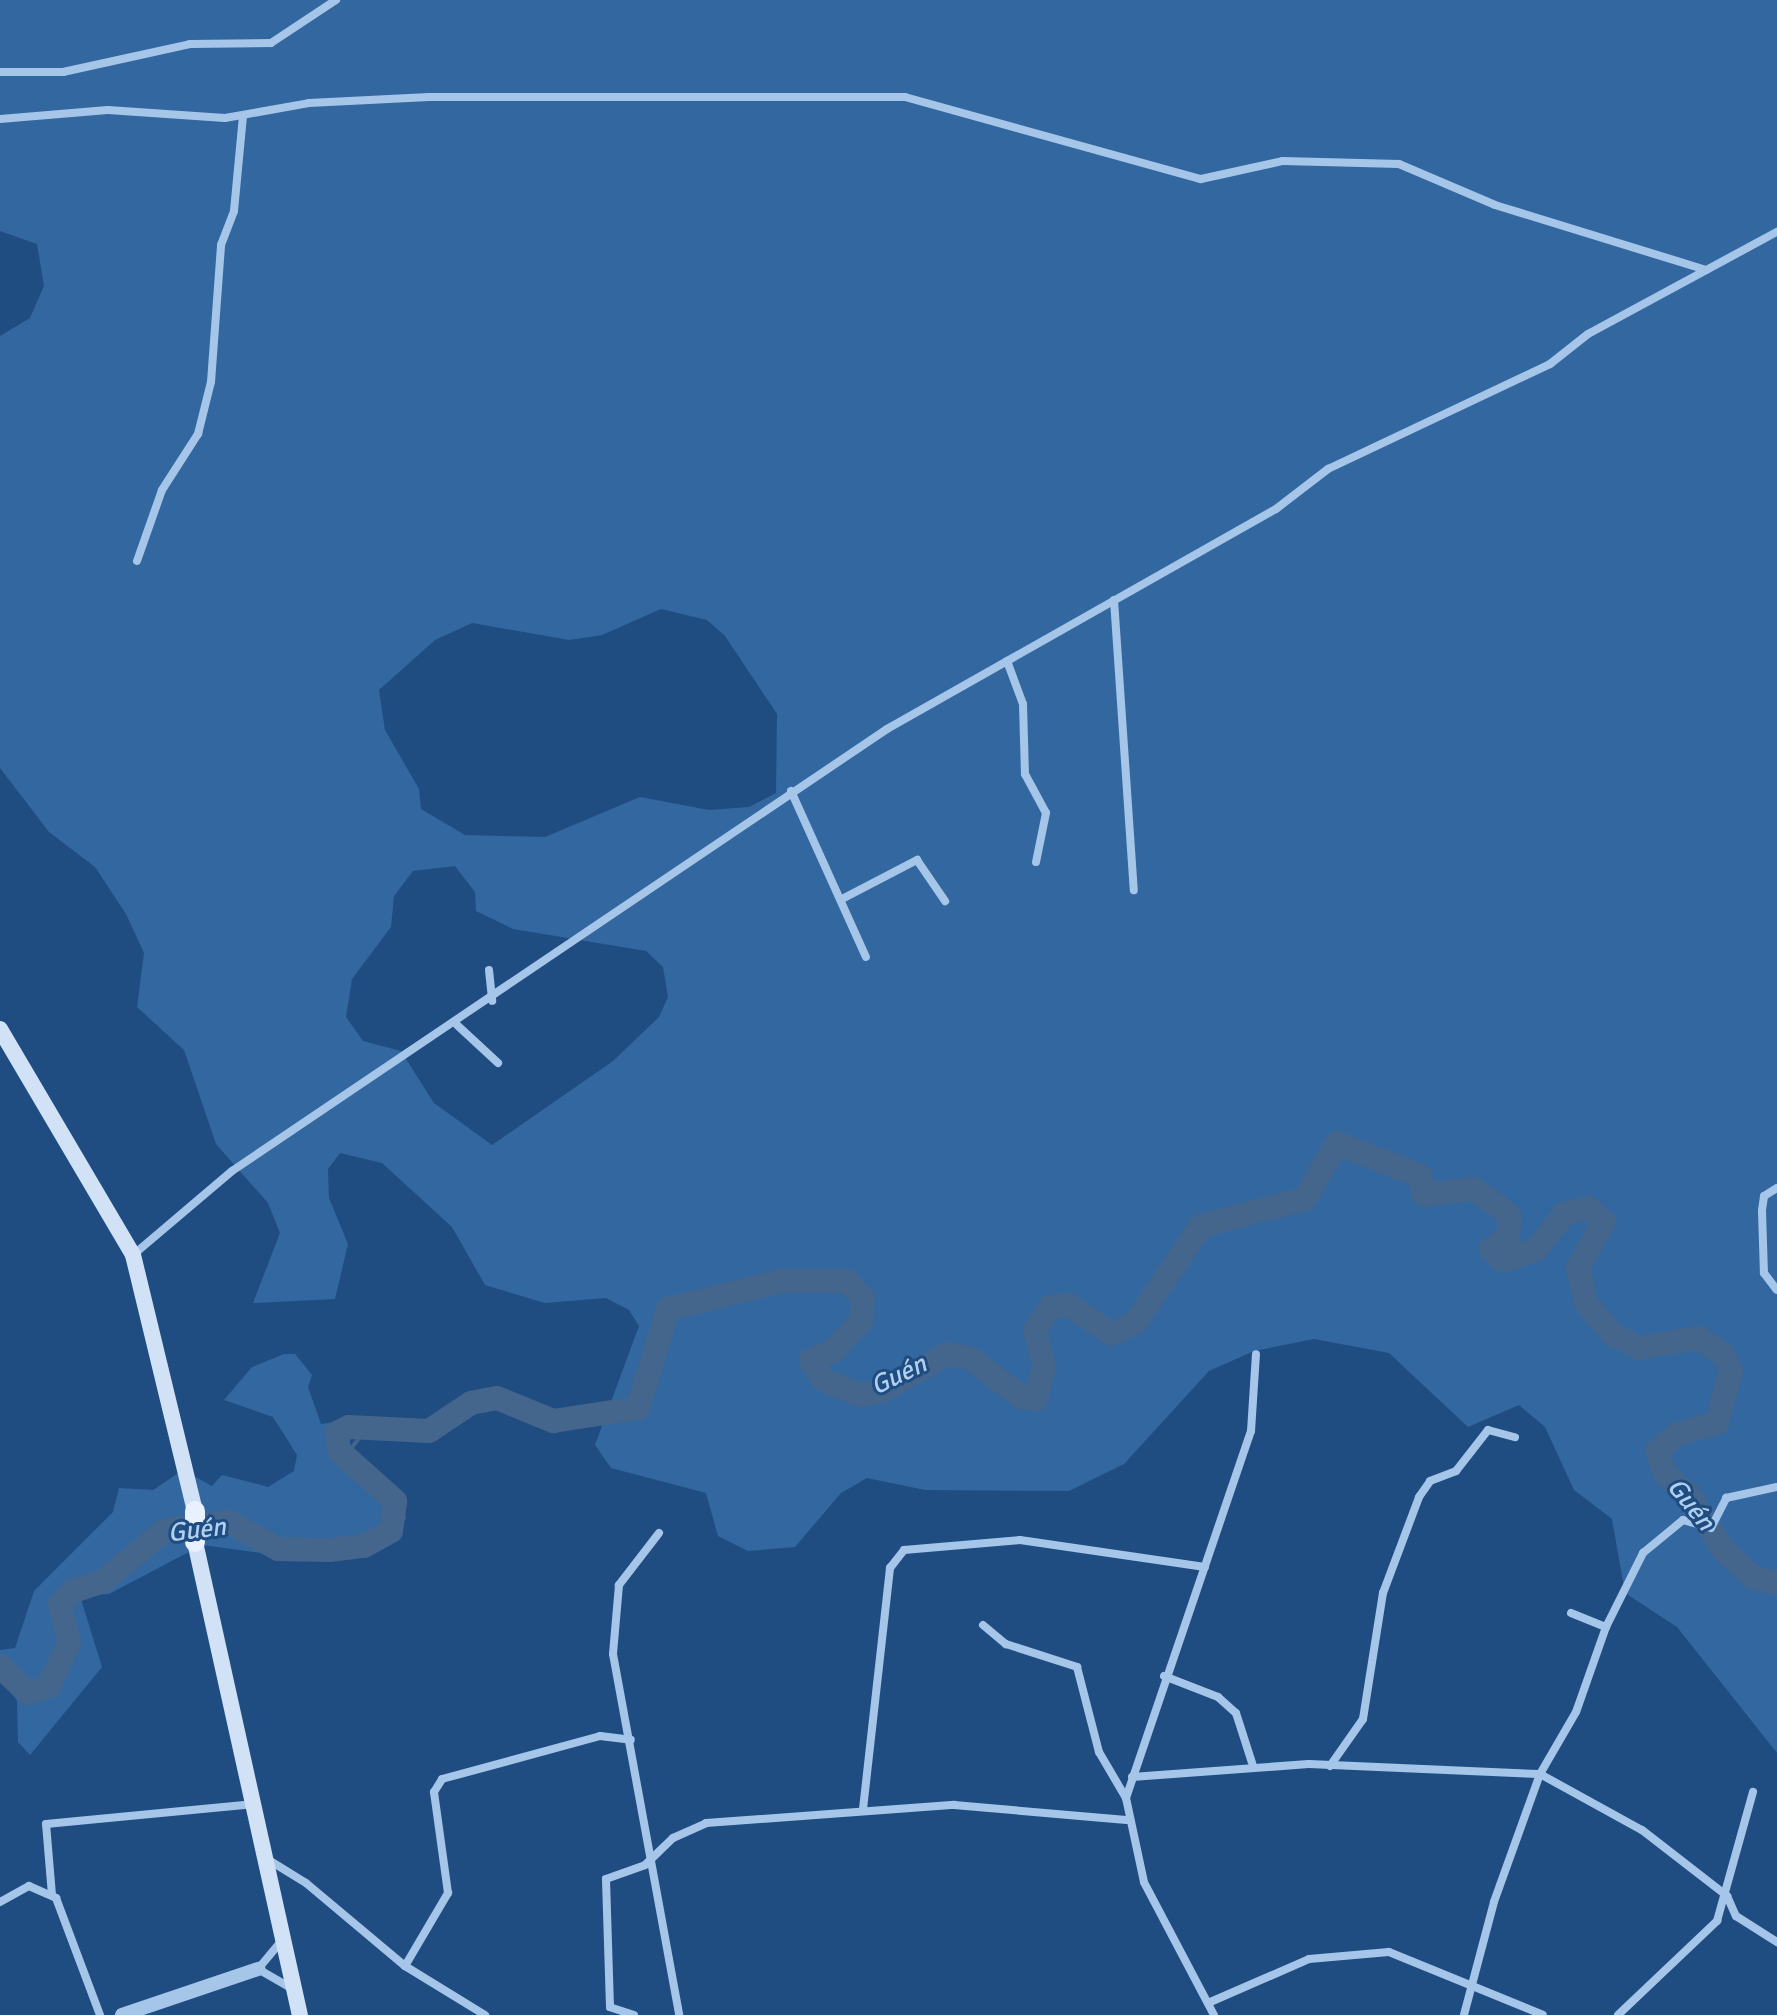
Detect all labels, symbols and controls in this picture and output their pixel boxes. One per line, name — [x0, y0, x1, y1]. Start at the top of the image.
water label: Guén — [866, 1349, 932, 1403]
water label: Guén — [1660, 1473, 1720, 1537]
water label: Guén — [166, 1512, 228, 1550]

